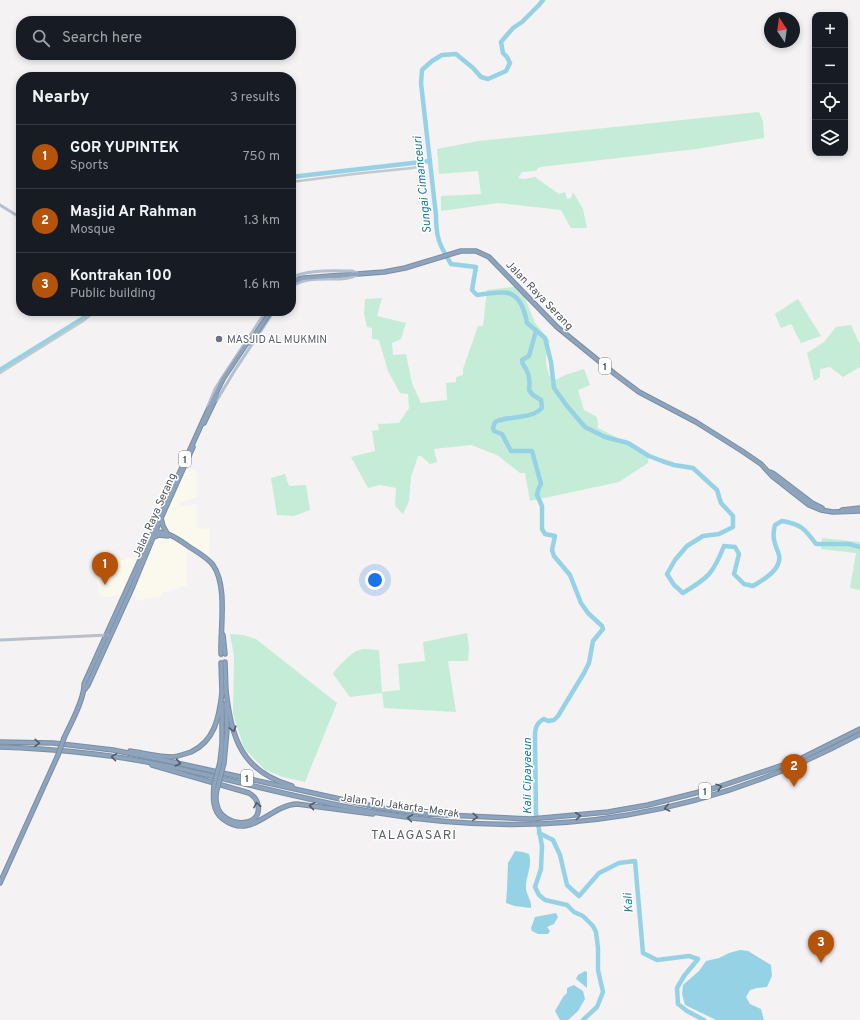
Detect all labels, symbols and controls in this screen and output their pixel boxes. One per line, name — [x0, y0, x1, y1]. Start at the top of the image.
north arrow — [764, 12, 800, 48]
map controls — [812, 12, 848, 156]
button: + — [812, 12, 848, 48]
search box — [16, 16, 296, 60]
icon: search — [30, 27, 52, 49]
text: Search here — [62, 29, 142, 48]
button: − — [812, 48, 848, 84]
button: locate — [812, 84, 848, 120]
text: Nearby — [32, 87, 89, 109]
text: 3 results — [230, 90, 280, 106]
button: layers — [812, 120, 848, 156]
water label: Sungai Cimanceuri — [410, 135, 436, 234]
text: GOR YUPINTEK — [70, 139, 179, 158]
text: 1 — [42, 149, 48, 165]
text: 750 m — [243, 149, 280, 165]
text: Sports — [70, 158, 109, 174]
text: Masjid Ar Rahman — [70, 203, 197, 222]
text: 2 — [41, 213, 49, 229]
text: 1.3 km — [243, 213, 280, 229]
text: Mosque — [70, 222, 115, 238]
street label: Jalan Raya Serang — [503, 258, 576, 333]
text: Kontrakan 100 — [70, 267, 172, 286]
text: 3 — [41, 277, 49, 293]
text: 1.6 km — [243, 277, 280, 293]
text: Public building — [70, 286, 156, 302]
place label: MASJID AL MUKMIN — [227, 333, 327, 347]
marker: MASJID AL MUKMIN — [214, 334, 224, 344]
road number: 1 — [599, 358, 611, 374]
road number: 1 — [179, 451, 191, 467]
street label: Jalan Raya Serang — [130, 471, 180, 560]
pin: 1 — [92, 552, 118, 585]
your location — [365, 570, 385, 590]
one-way arrow — [228, 726, 237, 733]
water label: Kali Cipayaeun — [520, 737, 536, 814]
one-way arrow — [34, 739, 40, 747]
one-way arrow — [111, 753, 117, 762]
pin: 2 — [781, 754, 807, 787]
one-way arrow — [175, 758, 182, 766]
road number: 1 — [241, 770, 253, 786]
road number: 1 — [699, 783, 711, 799]
one-way arrow — [715, 783, 722, 792]
street label: Jalan Tol Jakarta–Merak — [340, 791, 460, 821]
one-way arrow — [253, 801, 261, 808]
one-way arrow — [309, 802, 315, 811]
one-way arrow — [664, 803, 670, 811]
one-way arrow — [575, 812, 581, 821]
one-way arrow — [472, 813, 478, 821]
one-way arrow — [407, 814, 413, 823]
district label: TALAGASARI — [371, 828, 457, 844]
water label: Kali — [620, 891, 638, 913]
pin: 3 — [808, 930, 834, 963]

